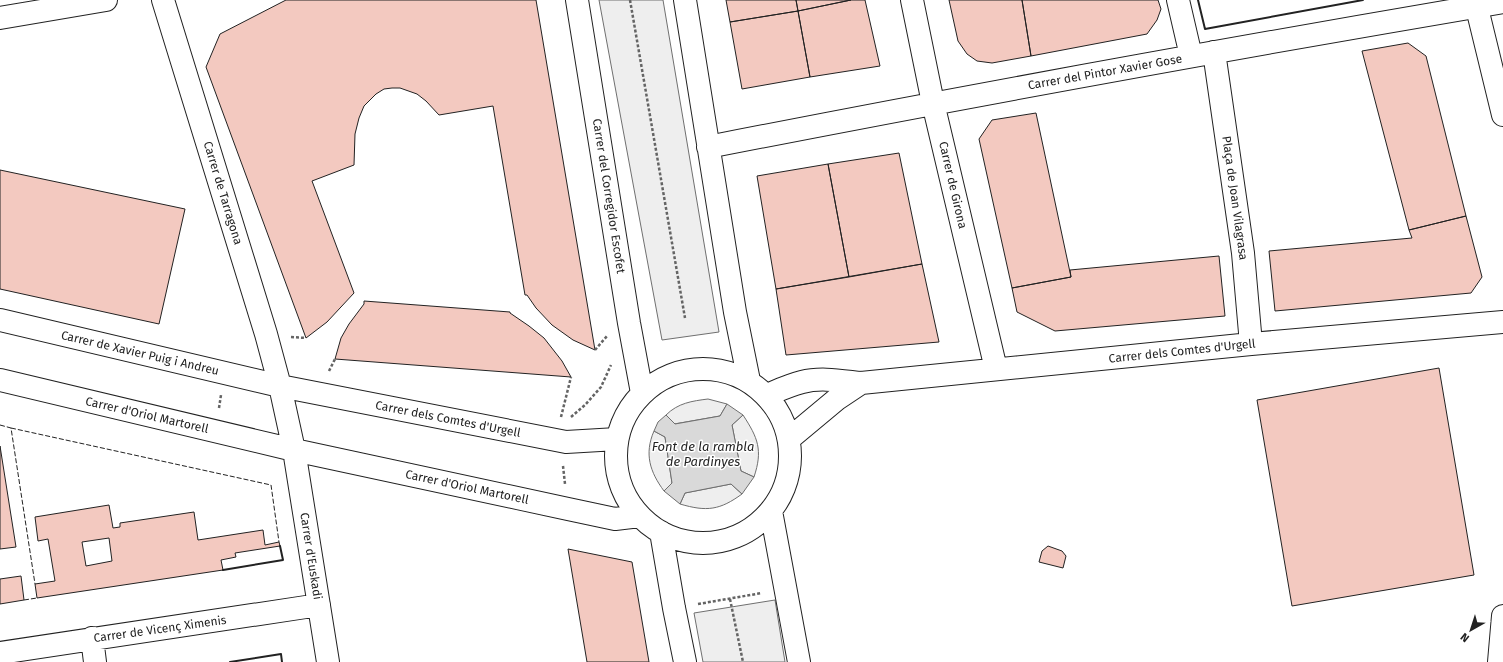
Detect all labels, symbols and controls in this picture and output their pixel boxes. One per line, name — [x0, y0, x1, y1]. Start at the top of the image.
street label: Carrer del Pintor Xavier Gose — [1027, 52, 1183, 92]
street label: Carrer del Corregidor Escofet — [590, 118, 628, 275]
street label: Plaça de Joan Vilagrasa — [1219, 135, 1251, 261]
street label: Carrer de Tarragona — [201, 140, 245, 246]
street label: Carrer de Girona — [936, 140, 970, 230]
street label: Carrer de Xavier Puig i Andreu — [60, 328, 220, 378]
street label: Carrer dels Comtes d'Urgell — [1108, 336, 1257, 366]
street label: Carrer d'Oriol Martorell — [84, 394, 210, 436]
street label: Carrer dels Comtes d'Urgell — [374, 398, 522, 440]
water label: Font de la rambla de Pardinyes — [652, 439, 754, 469]
street label: Carrer d'Oriol Martorell — [404, 467, 530, 507]
street label: Carrer d'Euskadi — [297, 511, 325, 601]
north arrow — [1451, 610, 1491, 650]
street label: Carrer de Vicenç Ximenis — [93, 613, 228, 645]
text: N — [1458, 630, 1472, 645]

